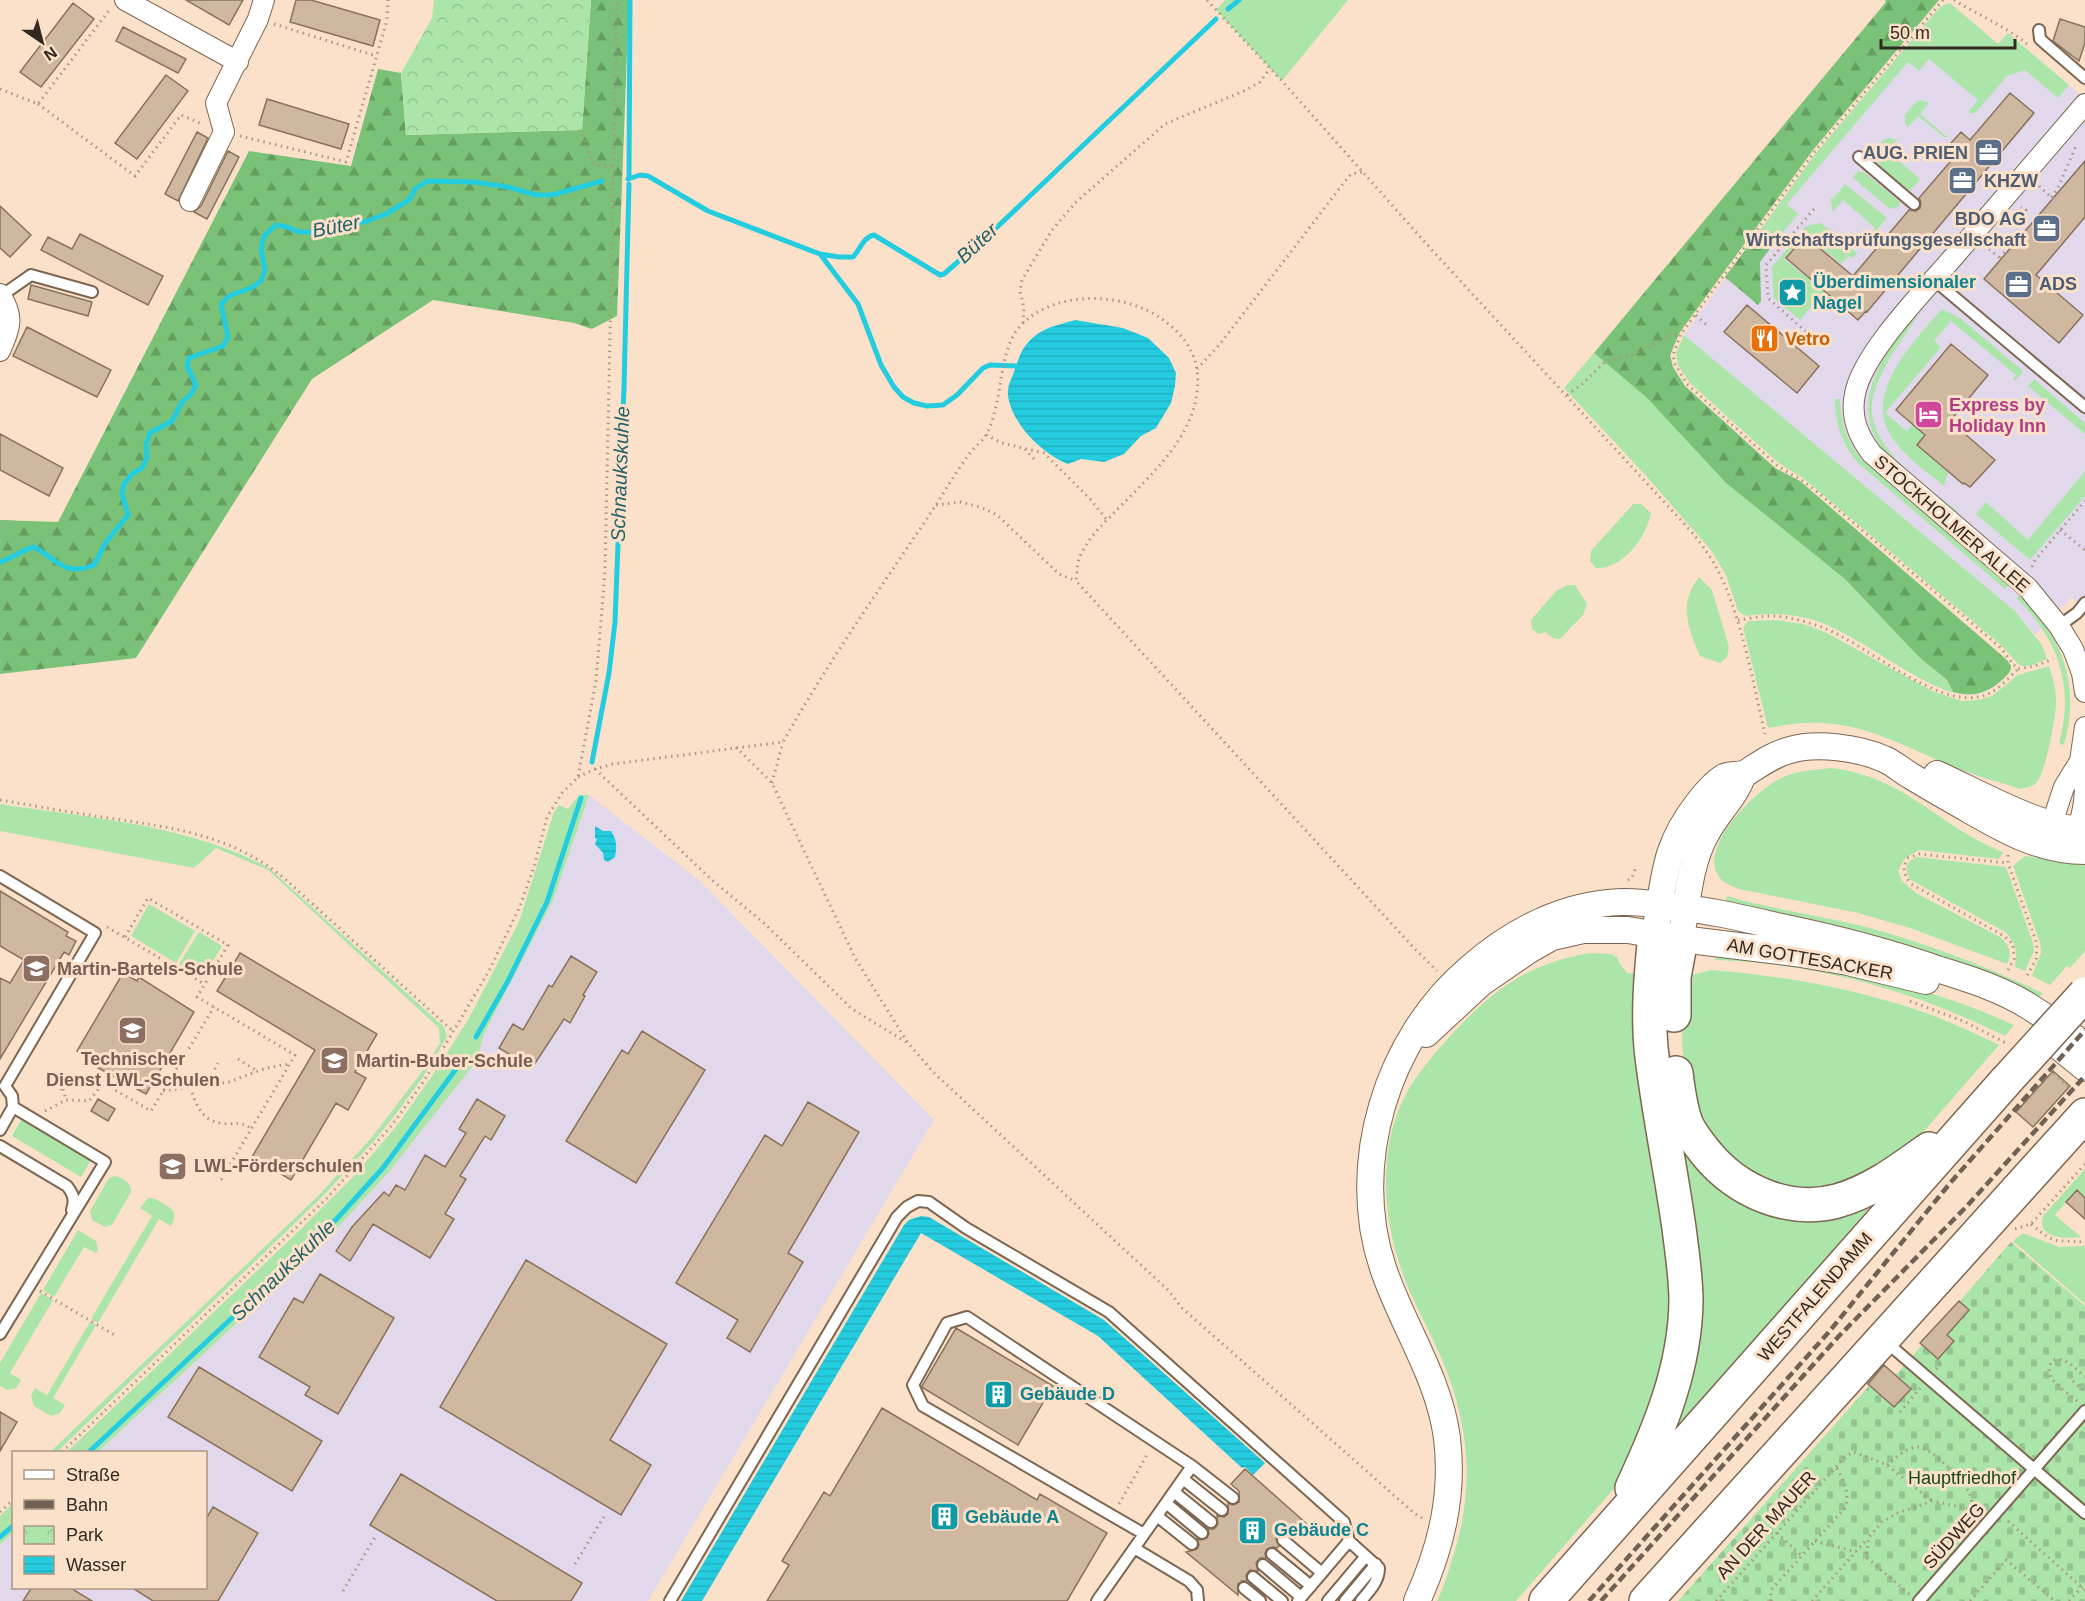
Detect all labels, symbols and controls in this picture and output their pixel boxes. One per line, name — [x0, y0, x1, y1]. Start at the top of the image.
north arrow — [12, 12, 72, 72]
scale bar — [1881, 12, 2014, 50]
text: 50 m — [1890, 23, 1930, 43]
text: N — [41, 44, 60, 64]
office icon: AUG. PRIEN — [1973, 137, 2005, 169]
place label: AUG. PRIEN — [1863, 143, 1968, 163]
office icon: KHZW — [1947, 165, 1979, 197]
place label: KHZW — [1984, 171, 2038, 191]
place label: BDO AG Wirtschaftsprüfungsgesellschaft — [1746, 209, 2026, 250]
water label: Büter — [310, 210, 363, 241]
office icon: BDO AG Wirtschaftsprüfungsgesellschaft — [2031, 213, 2063, 245]
water label: Büter — [952, 218, 1003, 267]
office icon: ADS — [2002, 268, 2034, 300]
place label: Überdimensionaler Nagel — [1813, 272, 1976, 313]
place label: ADS — [2039, 274, 2077, 294]
place icon: Überdimensionaler Nagel — [1776, 276, 1808, 308]
restaurant icon: Vetro — [1748, 323, 1780, 355]
place label: Vetro — [1785, 329, 1830, 349]
place label: Express by Holiday Inn — [1949, 395, 2046, 436]
hotel icon: Express by Holiday Inn — [1912, 399, 1944, 431]
water label: Schnaukskuhle — [607, 406, 633, 542]
street label: STOCKHOLMER ALLEE — [1870, 451, 2034, 597]
street label: AM GOTTESACKER — [1726, 935, 1894, 983]
school or university icon: Martin-Bartels-Schule — [20, 953, 52, 985]
place label: Martin-Bartels-Schule — [57, 959, 243, 979]
school or university icon: Technischer Dienst LWL-Schulen — [117, 1014, 149, 1046]
school or university icon: Martin-Buber-Schule — [319, 1045, 351, 1077]
place label: Technischer Dienst LWL-Schulen — [46, 1049, 220, 1090]
place label: Martin-Buber-Schule — [356, 1051, 533, 1071]
school or university icon: LWL-Förderschulen — [157, 1150, 189, 1182]
place label: LWL-Förderschulen — [194, 1156, 363, 1176]
water label: Schnaukskuhle — [227, 1215, 339, 1325]
street label: WESTFALENDAMM — [1754, 1229, 1876, 1365]
building icon: Gebäude D — [983, 1378, 1015, 1410]
place label: Gebäude D — [1020, 1384, 1115, 1404]
legend — [12, 1451, 207, 1589]
text: Straße — [66, 1465, 120, 1485]
street label: AN DER MAUER — [1712, 1467, 1820, 1583]
park label: Hauptfriedhof — [1908, 1468, 2017, 1488]
text: Bahn — [66, 1495, 108, 1515]
street label: SÜDWEG — [1919, 1499, 1989, 1573]
building icon: Gebäude A — [928, 1501, 960, 1533]
place label: Gebäude A — [965, 1507, 1059, 1527]
building icon: Gebäude C — [1237, 1514, 1269, 1546]
place label: Gebäude C — [1274, 1520, 1369, 1540]
text: Park — [66, 1525, 104, 1545]
text: Wasser — [66, 1555, 126, 1575]

